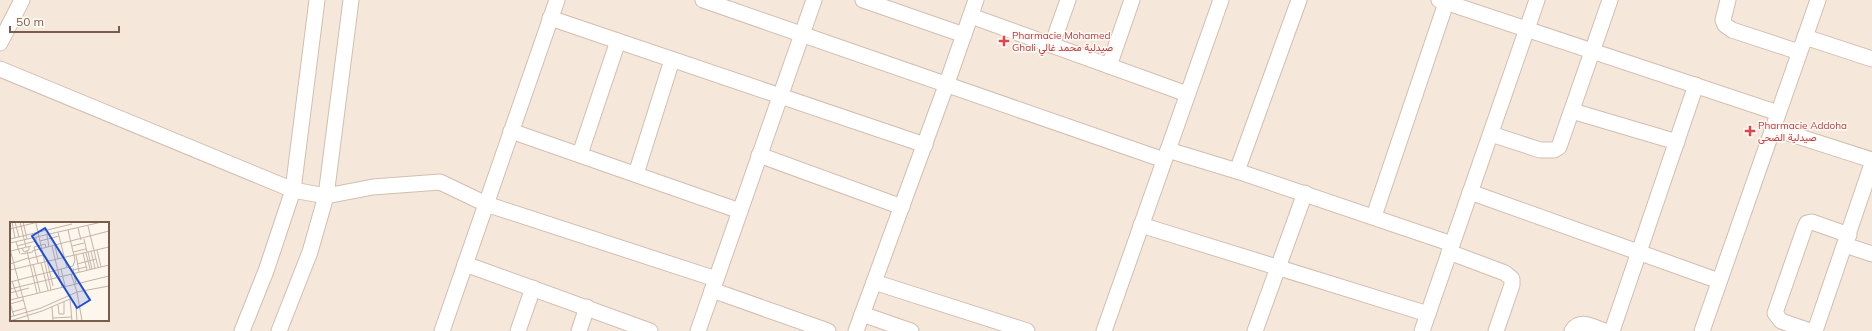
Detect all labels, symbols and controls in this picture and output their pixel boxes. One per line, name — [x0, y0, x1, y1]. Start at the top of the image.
scale bar — [10, 8, 119, 34]
text: 50 m — [16, 14, 44, 29]
place label: Pharmacie Mohamed Ghali صيدلية محمد غالي — [1012, 29, 1113, 56]
marker: Pharmacie Mohamed Ghali صيدلية محمد غالي — [999, 36, 1009, 46]
place label: Pharmacie Addoha صيدلية الضحى — [1758, 119, 1847, 144]
marker: Pharmacie Addoha صيدلية الضحى — [1745, 126, 1755, 136]
inset map — [10, 222, 109, 321]

